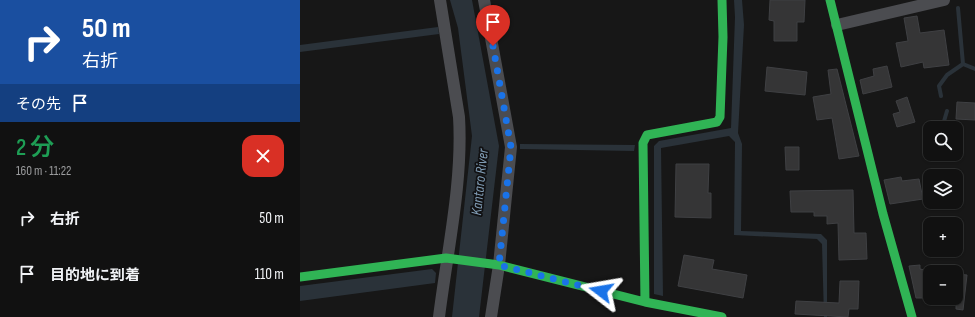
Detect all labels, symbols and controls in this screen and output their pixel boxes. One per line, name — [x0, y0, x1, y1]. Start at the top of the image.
pin — [476, 5, 510, 46]
icon: arrive — [482, 11, 504, 33]
text: 50 m — [82, 12, 131, 45]
icon: right — [16, 16, 68, 68]
text: 右折 — [82, 51, 118, 72]
icon: arrive — [69, 92, 91, 114]
text: その先 — [16, 95, 61, 114]
map controls — [923, 121, 963, 305]
button: search — [923, 121, 963, 161]
text: 2 分 — [16, 133, 54, 162]
button: close — [242, 135, 284, 177]
water label: Kantaro River — [467, 147, 493, 216]
text: 160 m · 11:22 — [16, 163, 71, 179]
button: layers — [923, 169, 963, 209]
icon: right — [16, 207, 38, 229]
text: 50 m — [259, 209, 284, 228]
text: 右折 — [50, 210, 80, 229]
button: + — [923, 217, 963, 257]
icon: arrive — [16, 263, 38, 285]
text: 110 m — [255, 265, 284, 284]
button: − — [923, 265, 963, 305]
text: 目的地に到着 — [50, 266, 140, 285]
position arrow — [580, 270, 622, 312]

